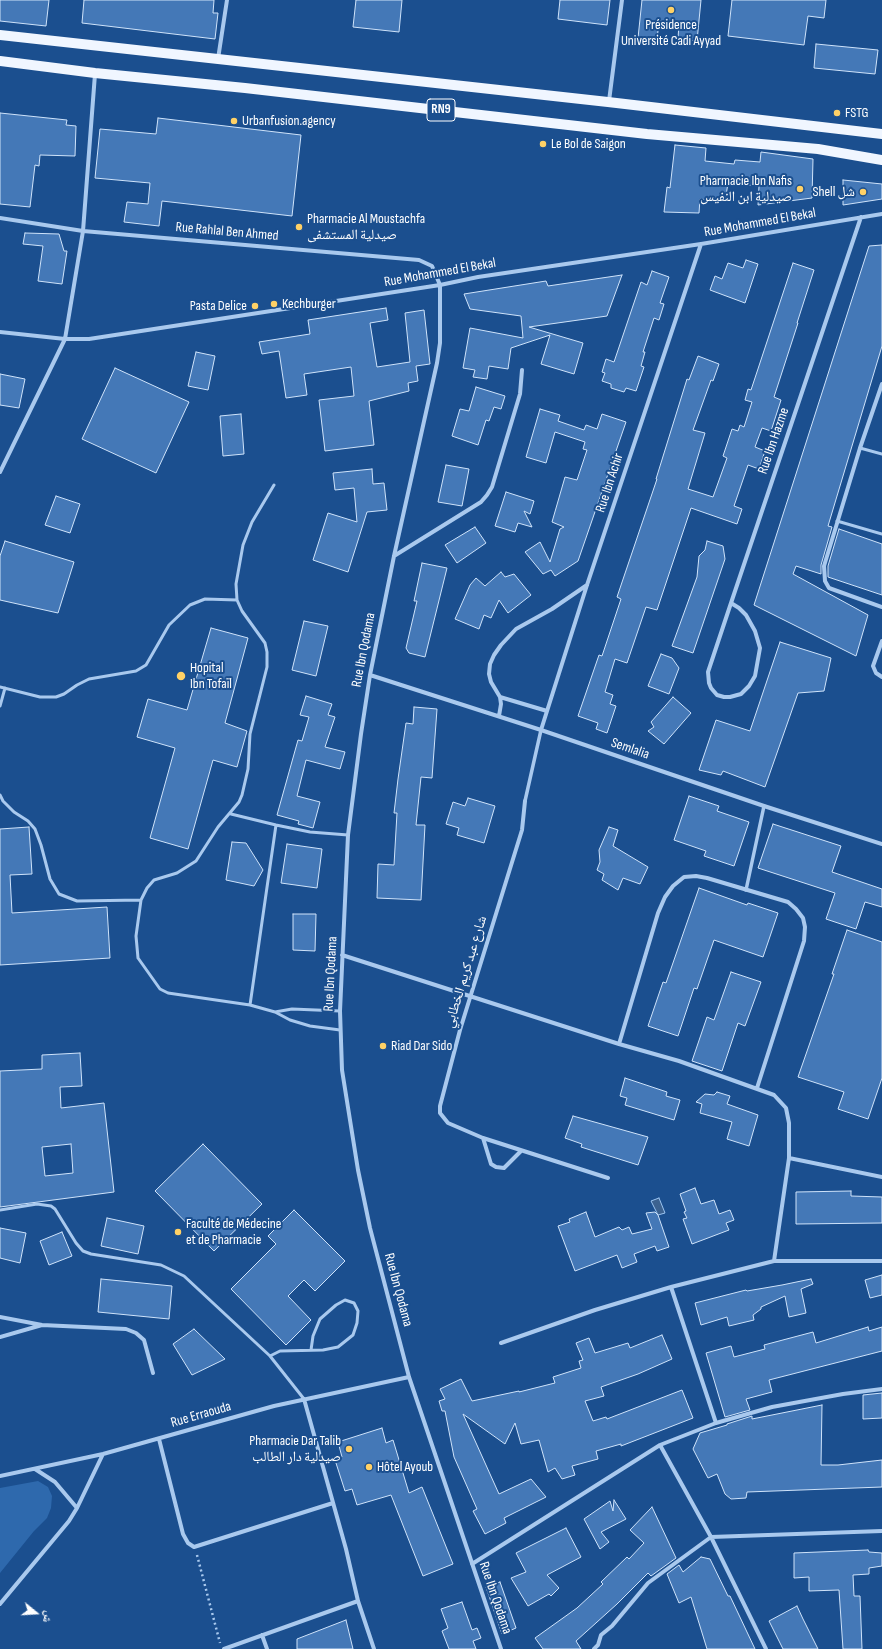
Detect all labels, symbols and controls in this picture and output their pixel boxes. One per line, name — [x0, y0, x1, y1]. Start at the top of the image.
marker: Présidence Université Cadi Ayyad — [666, 5, 676, 15]
place label: Présidence Université Cadi Ayyad — [621, 17, 721, 50]
road number: RN9 — [427, 99, 455, 121]
place label: FSTG — [845, 105, 869, 121]
marker: FSTG — [832, 108, 842, 118]
place label: Urbanfusion.agency — [242, 113, 336, 129]
marker: Urbanfusion.agency — [229, 116, 239, 126]
place label: Le Bol de Saigon — [551, 136, 626, 152]
marker: Le Bol de Saigon — [538, 139, 548, 149]
place label: Pharmacie Ibn Nafis صيدلية ابن النفيس — [700, 173, 792, 206]
marker: Pharmacie Ibn Nafis صيدلية ابن النفيس — [795, 184, 805, 194]
place label: Shell شل — [812, 184, 855, 200]
marker: Shell شل — [858, 187, 868, 197]
street label: Rue Mohammed El Bekal — [703, 205, 817, 241]
place label: Pharmacie Al Moustachfa صيدلية المستشفى — [307, 211, 425, 244]
street label: Rue Rahlal Ben Ahmed — [175, 219, 279, 245]
marker: Pharmacie Al Moustachfa صيدلية المستشفى — [294, 222, 304, 232]
street label: Rue Mohammed El Bekal — [383, 255, 497, 291]
place label: Kechburger — [282, 296, 336, 312]
place label: Pasta Delice — [190, 298, 247, 314]
marker: Kechburger — [269, 299, 279, 309]
marker: Pasta Delice — [250, 301, 260, 311]
street label: Rue Ibn Hazme — [755, 406, 793, 476]
street label: Rue Ibn Achir — [593, 451, 627, 515]
street label: Rue Ibn Qodama — [349, 611, 379, 689]
place label: Hopital Ibn Tofaïl — [190, 660, 232, 692]
marker: Hopital Ibn Tofaïl — [175, 670, 187, 682]
street label: Semlalia — [609, 735, 651, 763]
street label: شارع عبد كريم الخطابي — [441, 914, 491, 1030]
street label: Rue Ibn Qodama — [321, 936, 341, 1012]
place label: Riad Dar Sido — [391, 1038, 452, 1054]
marker: Riad Dar Sido — [378, 1041, 388, 1051]
place label: Faculté de Médecine et de Pharmacie — [186, 1216, 281, 1248]
marker: Faculté de Médecine et de Pharmacie — [173, 1227, 183, 1237]
street label: Rue Ibn Qodama — [380, 1251, 416, 1329]
street label: Rue Erraouda — [169, 1398, 233, 1432]
place label: Pharmacie Dar Talib صيدلية دار الطالب — [249, 1433, 341, 1466]
marker: Pharmacie Dar Talib صيدلية دار الطالب — [344, 1444, 354, 1454]
place label: Hôtel Ayoub — [377, 1459, 433, 1475]
marker: Hôtel Ayoub — [364, 1462, 374, 1472]
street label: Rue Ibn Qodama — [475, 1560, 515, 1636]
north arrow — [16, 1593, 56, 1633]
text: ش — [40, 1609, 56, 1624]

